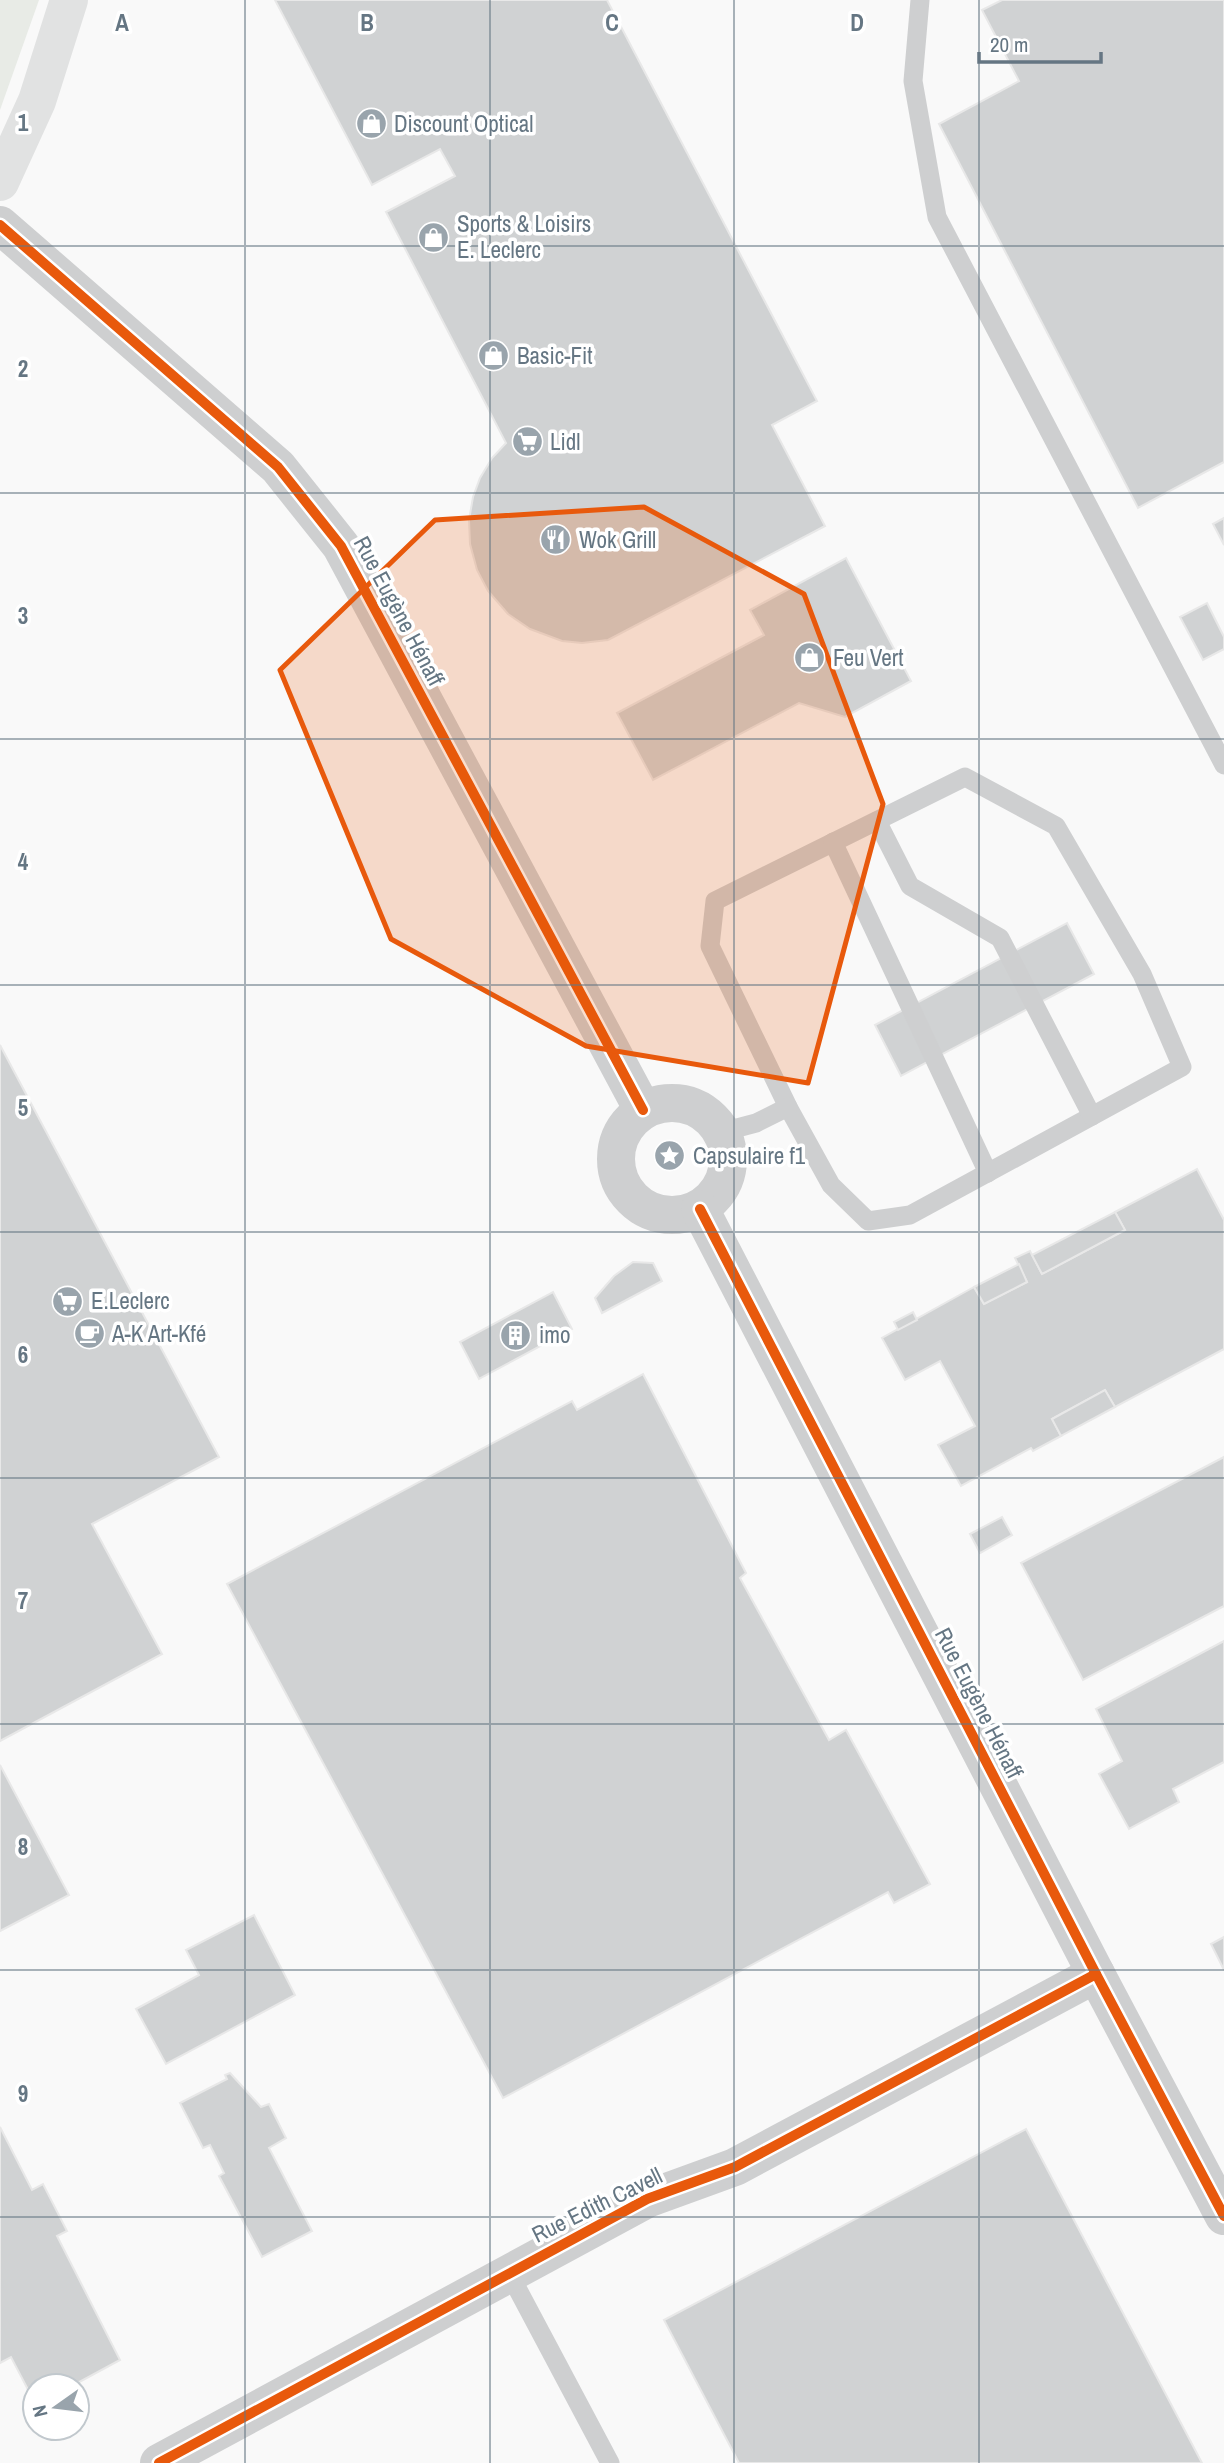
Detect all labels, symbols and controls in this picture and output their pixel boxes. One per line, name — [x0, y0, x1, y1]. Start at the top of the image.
text: A — [115, 7, 129, 38]
text: B — [360, 7, 374, 38]
text: C — [605, 7, 619, 38]
text: D — [850, 7, 864, 38]
scale bar — [979, 21, 1102, 65]
text: 20 m — [990, 30, 1028, 59]
text: 1 — [18, 107, 29, 138]
shop icon: Discount Optical — [354, 107, 388, 141]
place label: Discount Optical — [394, 108, 533, 139]
place label: Sports & Loisirs E. Leclerc — [457, 208, 591, 265]
shop icon: Sports & Loisirs E. Leclerc — [417, 220, 451, 254]
shop icon: Basic-Fit — [477, 339, 511, 373]
place label: Basic-Fit — [517, 340, 592, 371]
text: 2 — [18, 353, 28, 384]
supermarket icon: Lidl — [510, 425, 544, 459]
place label: Lidl — [550, 426, 580, 457]
restaurant icon: Wok Grill — [539, 523, 573, 557]
place label: Wok Grill — [579, 524, 656, 555]
street label: Rue Eugène Hénaff — [347, 530, 452, 692]
text: 3 — [18, 600, 28, 631]
shop icon: Feu Vert — [793, 641, 827, 675]
place label: Feu Vert — [833, 642, 903, 673]
text: 4 — [18, 846, 29, 877]
text: 5 — [18, 1092, 28, 1123]
place icon: Capsulaire f1 — [653, 1139, 687, 1173]
place label: Capsulaire f1 — [693, 1140, 806, 1171]
supermarket icon: E.Leclerc — [51, 1284, 85, 1318]
place label: E.Leclerc — [91, 1285, 170, 1316]
cafe icon: A-K Art-Kfé — [72, 1317, 106, 1351]
place label: A-K Art-Kfé — [111, 1318, 206, 1349]
building icon: imo — [499, 1318, 533, 1352]
place label: imo — [539, 1319, 570, 1350]
text: 6 — [18, 1339, 28, 1370]
text: 7 — [18, 1585, 28, 1616]
street label: Rue Eugène Hénaff — [928, 1622, 1031, 1784]
text: 8 — [18, 1831, 28, 1862]
text: 9 — [18, 2078, 28, 2109]
street label: Rue Edith Cavell — [526, 2160, 667, 2250]
north arrow — [21, 2372, 91, 2442]
text: N — [26, 2403, 53, 2420]

